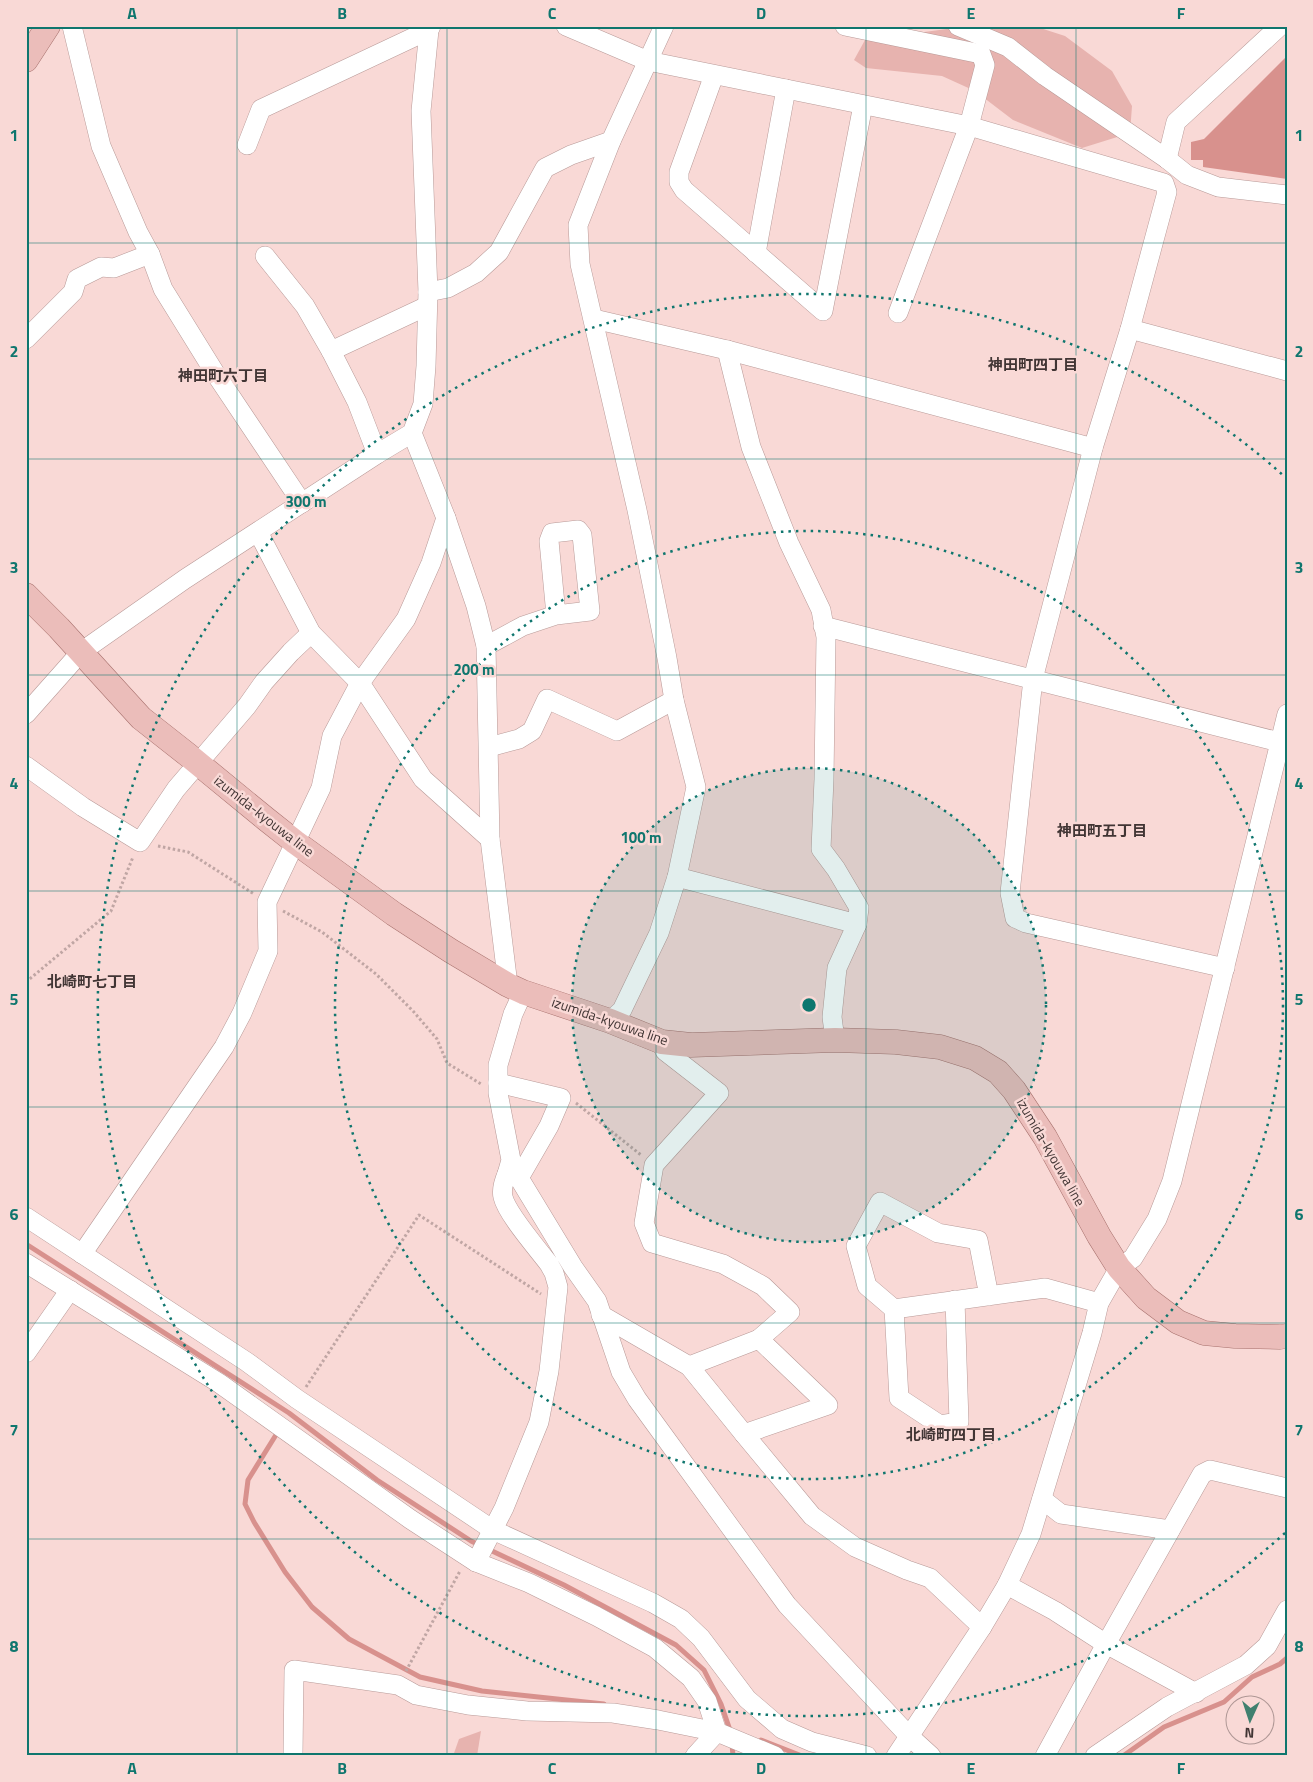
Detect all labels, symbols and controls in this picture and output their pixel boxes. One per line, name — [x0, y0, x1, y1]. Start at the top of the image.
text: A — [127, 1, 137, 25]
text: B — [337, 1, 347, 25]
text: C — [548, 1, 557, 25]
text: D — [756, 1, 766, 25]
text: E — [967, 1, 976, 25]
text: F — [1177, 1, 1186, 25]
text: 1 — [10, 123, 18, 147]
text: 1 — [1295, 123, 1303, 147]
text: 2 — [10, 339, 18, 363]
text: 2 — [1295, 339, 1303, 363]
district label: 神田町四丁目 — [987, 353, 1078, 376]
district label: 神田町六丁目 — [177, 364, 268, 387]
text: 300 m — [285, 490, 327, 513]
text: 3 — [10, 555, 18, 579]
text: 3 — [1295, 555, 1303, 579]
text: 200 m — [453, 658, 495, 681]
street label: izumida-kyouwa line — [210, 770, 319, 861]
text: 4 — [10, 771, 19, 795]
text: 4 — [1295, 771, 1304, 795]
district label: 神田町五丁目 — [1056, 819, 1147, 842]
text: 100 m — [620, 826, 662, 849]
district label: 北崎町七丁目 — [47, 970, 137, 993]
text: 5 — [10, 987, 19, 1011]
text: 5 — [1295, 987, 1304, 1011]
street label: izumida-kyouwa line — [549, 991, 671, 1050]
centre of rings — [800, 996, 818, 1014]
street label: izumida-kyouwa line — [1012, 1094, 1091, 1210]
text: 6 — [10, 1202, 19, 1226]
text: 6 — [1295, 1202, 1304, 1226]
text: 7 — [10, 1418, 18, 1442]
text: 7 — [1295, 1418, 1303, 1442]
district label: 北崎町四丁目 — [906, 1423, 996, 1446]
text: 8 — [10, 1634, 19, 1658]
text: 8 — [1295, 1634, 1304, 1658]
north arrow — [1226, 1694, 1276, 1744]
text: N — [1244, 1723, 1255, 1744]
text: A — [127, 1756, 137, 1780]
text: B — [337, 1756, 347, 1780]
text: C — [548, 1756, 557, 1780]
text: D — [756, 1756, 766, 1780]
text: E — [967, 1756, 976, 1780]
text: F — [1177, 1756, 1186, 1780]

